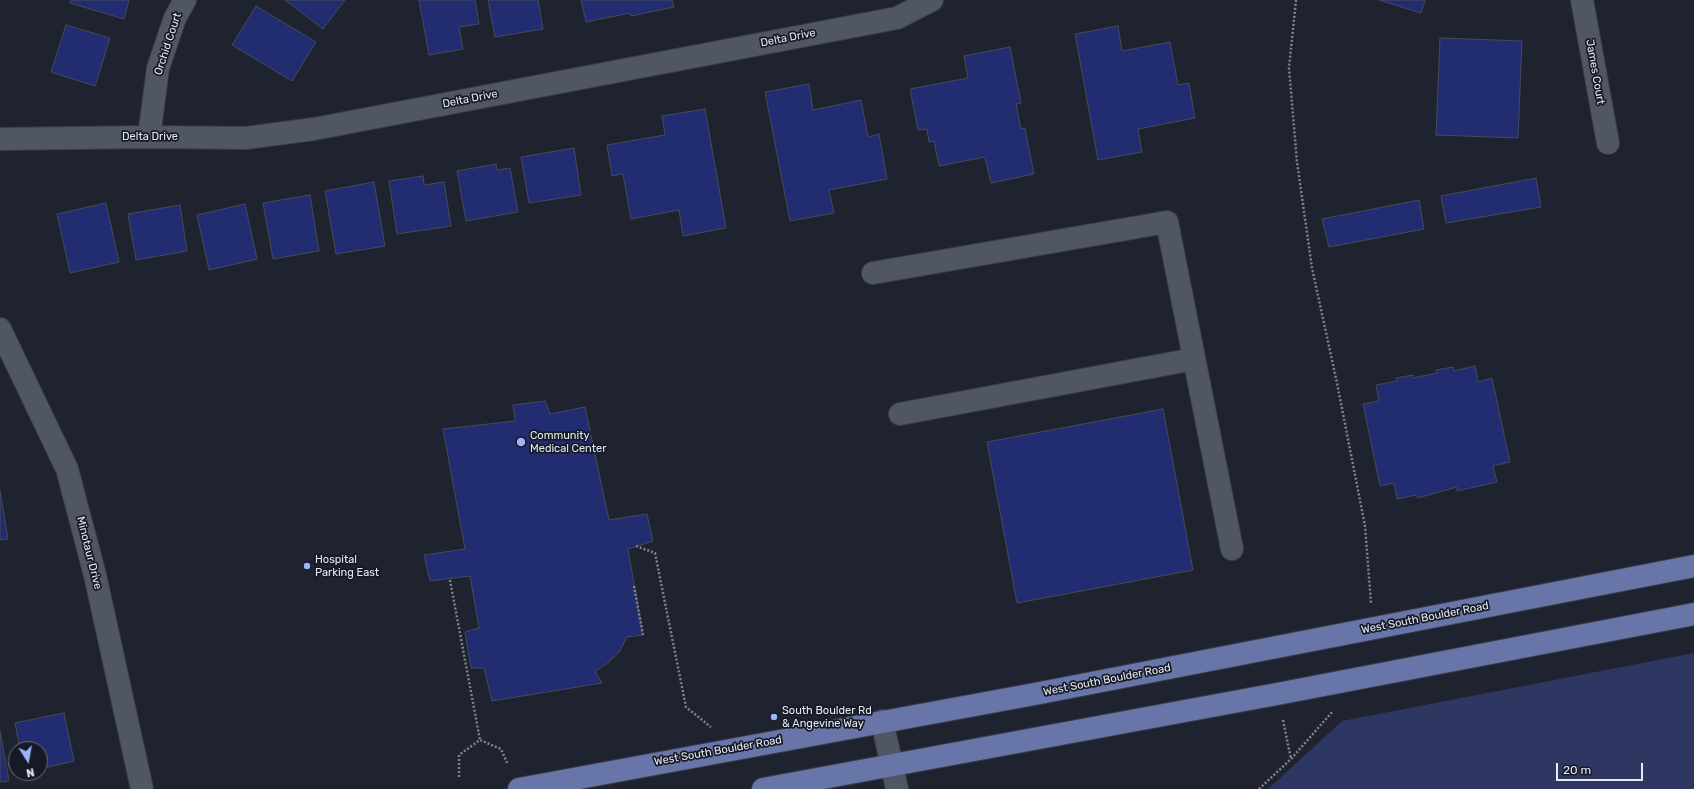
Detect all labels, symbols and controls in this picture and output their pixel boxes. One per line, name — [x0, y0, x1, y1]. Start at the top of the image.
street label: Orchid Court — [152, 11, 184, 77]
street label: Delta Drive — [759, 26, 817, 50]
street label: James Court — [1583, 38, 1607, 106]
street label: Delta Drive — [441, 87, 499, 111]
street label: Delta Drive — [122, 130, 178, 144]
place label: Community Medical Center — [530, 429, 606, 455]
marker: Community Medical Center — [515, 436, 527, 448]
street label: Minotaur Drive — [74, 515, 104, 591]
place label: Hospital Parking East — [315, 553, 379, 579]
marker: Hospital Parking East — [302, 561, 312, 571]
street label: West South Boulder Road — [1360, 599, 1490, 637]
street label: West South Boulder Road — [1042, 661, 1172, 699]
place label: South Boulder Rd & Angevine Way — [782, 704, 872, 730]
marker: South Boulder Rd & Angevine Way — [769, 712, 779, 722]
street label: West South Boulder Road — [653, 733, 783, 769]
north arrow — [8, 741, 48, 781]
scale bar — [1558, 755, 1645, 781]
text: 20 m — [1563, 763, 1591, 777]
text: N — [25, 765, 35, 779]

